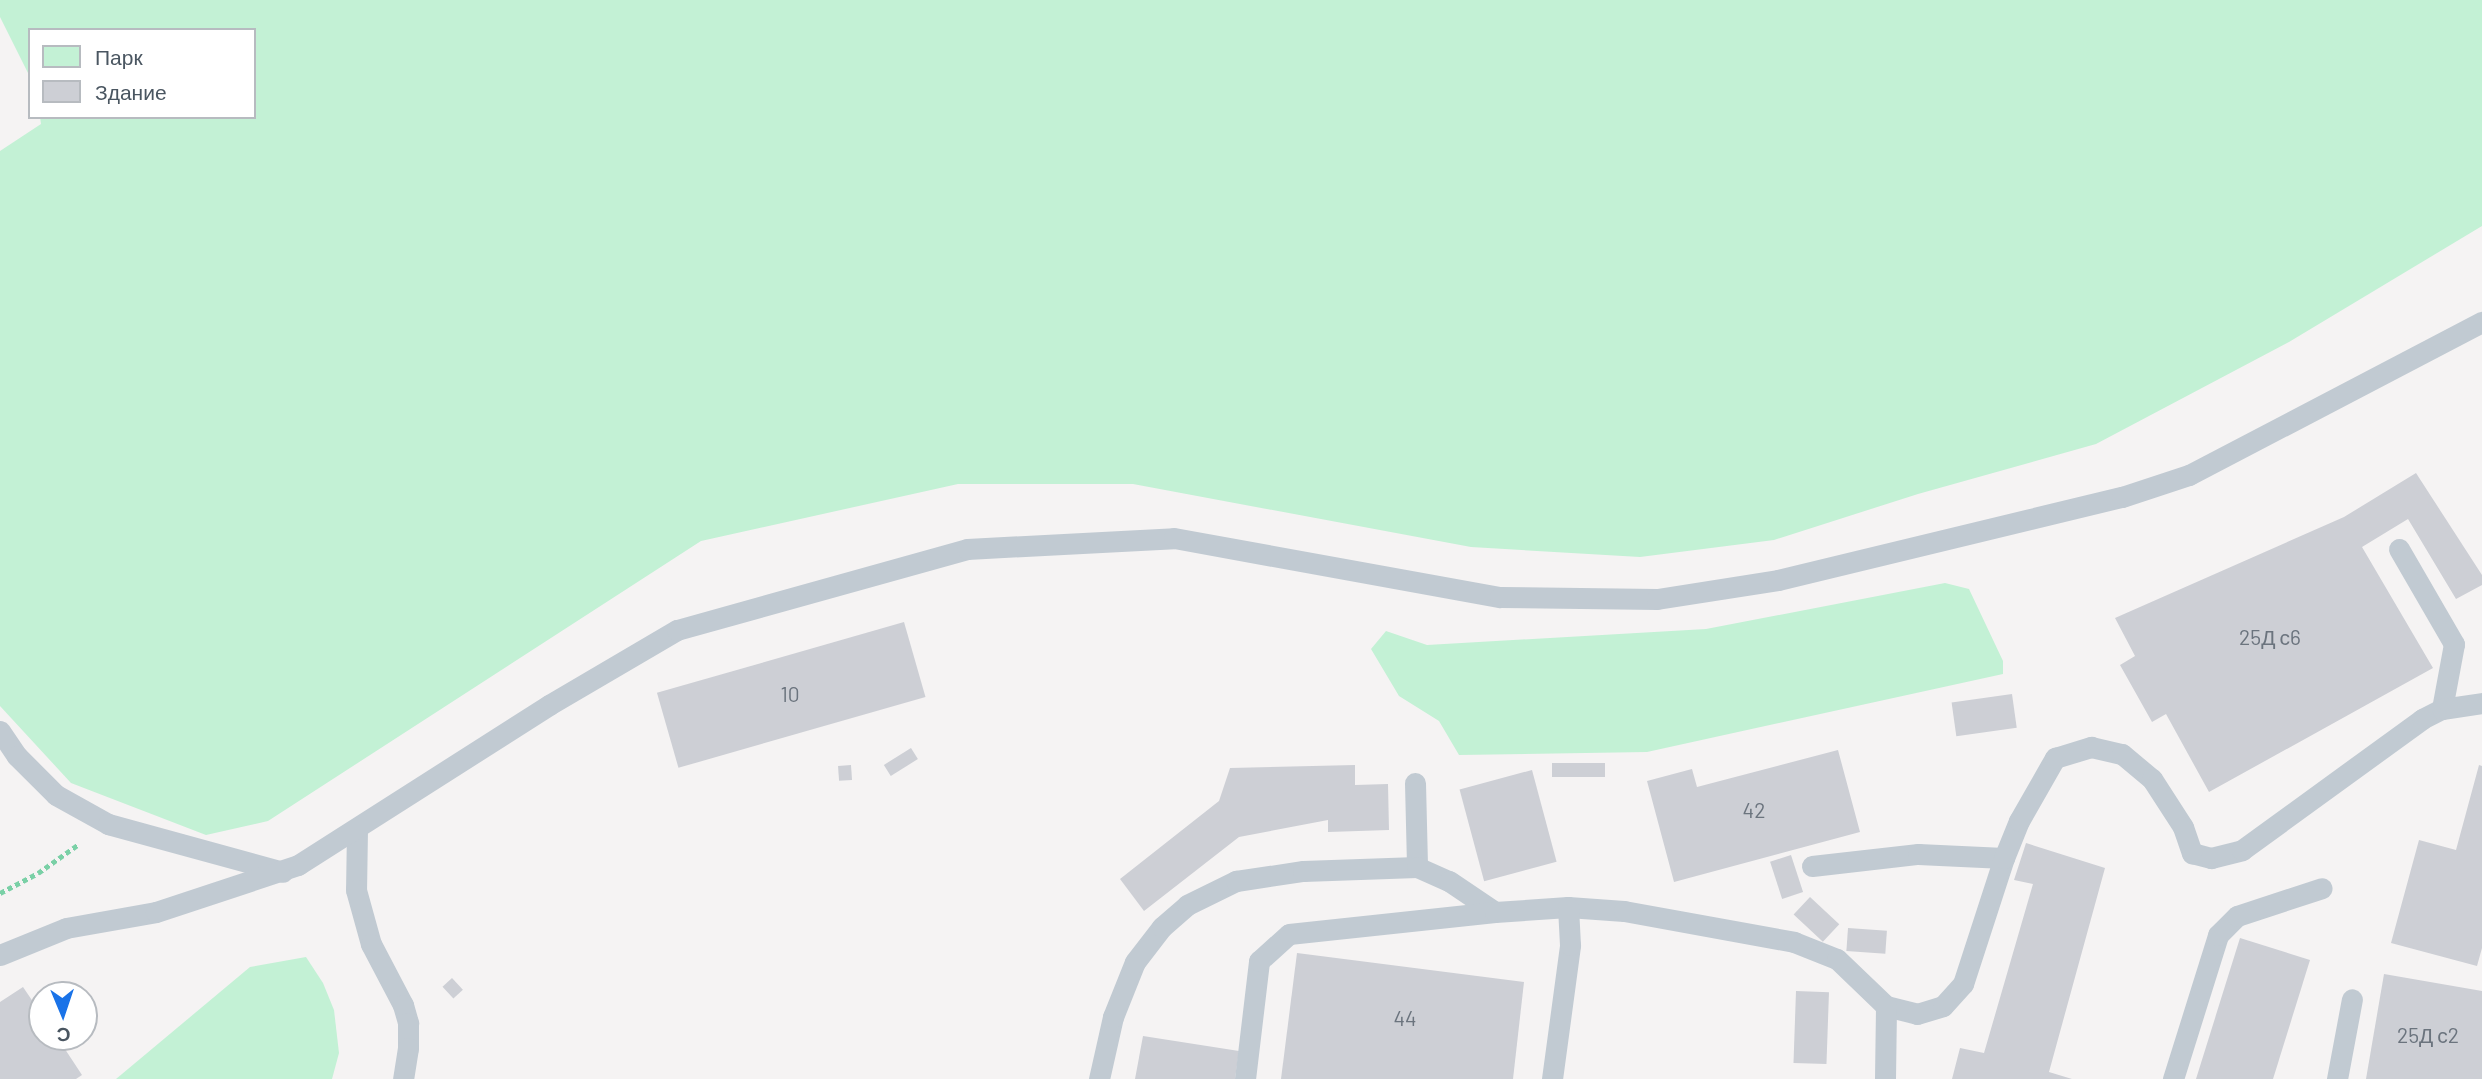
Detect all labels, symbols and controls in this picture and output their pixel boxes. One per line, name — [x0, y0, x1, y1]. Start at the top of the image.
legend — [28, 28, 256, 119]
text: Парк — [95, 44, 143, 69]
text: Здание — [95, 79, 167, 104]
house number: 25Д с6 — [2239, 624, 2301, 650]
house number: 10 — [780, 681, 800, 707]
house number: 42 — [1743, 797, 1765, 823]
north arrow — [28, 981, 98, 1051]
house number: 44 — [1393, 1005, 1417, 1031]
house number: 25Д с2 — [2397, 1022, 2459, 1048]
text: С — [56, 1024, 71, 1047]

